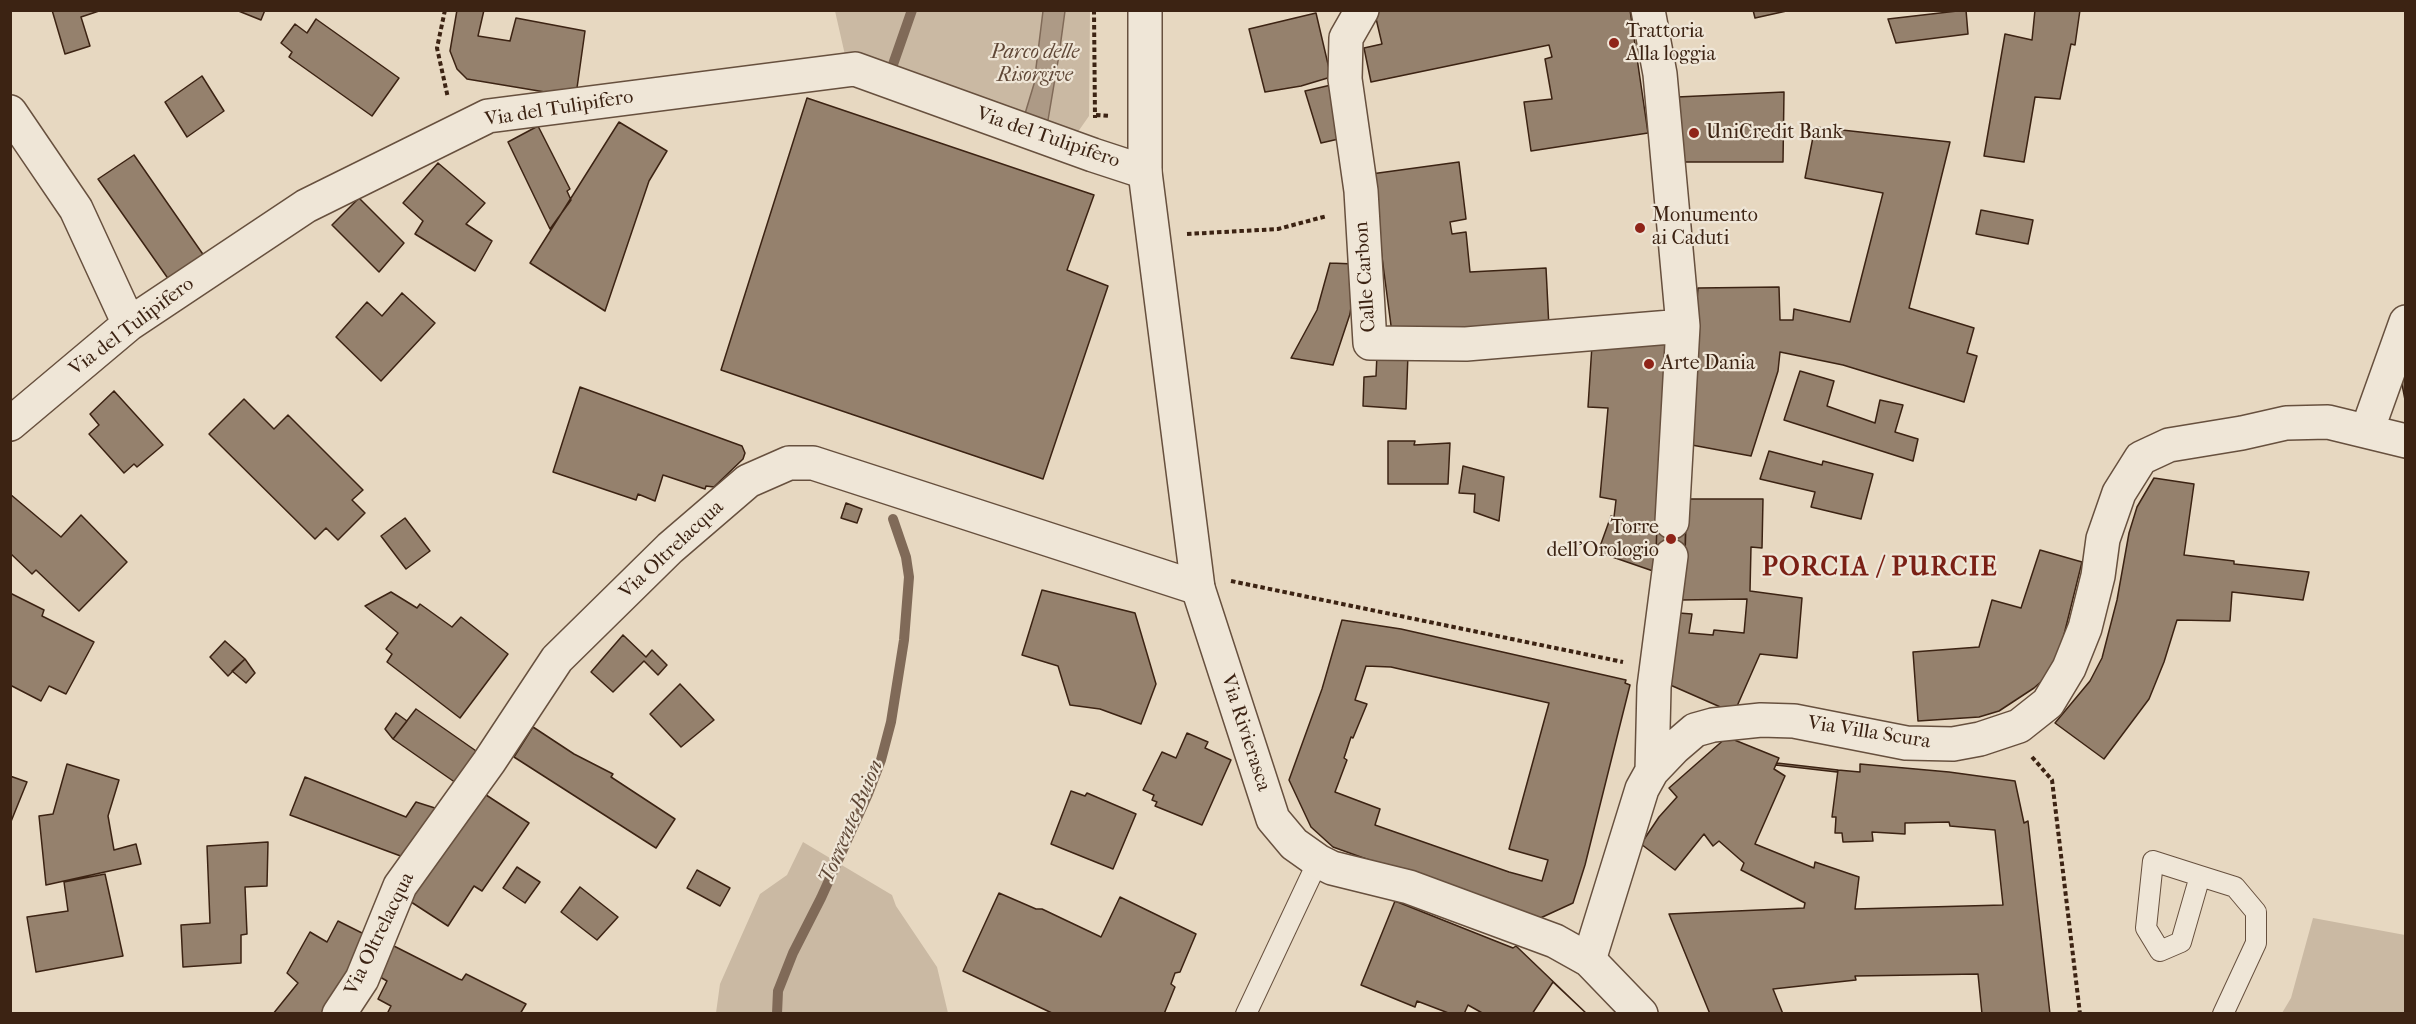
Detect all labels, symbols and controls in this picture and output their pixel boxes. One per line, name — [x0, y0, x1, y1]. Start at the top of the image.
place label: Trattoria Alla loggia — [1626, 20, 1716, 67]
marker: Trattoria Alla loggia — [1607, 36, 1621, 50]
park label: Parco delle Risorgive — [991, 41, 1079, 88]
street label: Via del Tulipifero — [483, 85, 635, 133]
street label: Via del Tulipifero — [973, 102, 1123, 174]
place label: UniCredit Bank — [1706, 121, 1843, 145]
marker: UniCredit Bank — [1687, 126, 1701, 140]
place label: Monumento ai Caduti — [1652, 204, 1758, 251]
street label: Calle Carbon — [1350, 221, 1382, 333]
marker: Monumento ai Caduti — [1633, 221, 1647, 235]
street label: Via del Tulipifero — [65, 272, 199, 382]
place label: Arte Dania — [1661, 352, 1755, 376]
marker: Arte Dania — [1642, 357, 1656, 371]
street label: Via Oltrelacqua — [615, 496, 729, 604]
place label: Torre dell'Orologio — [1547, 516, 1659, 563]
marker: Torre dell'Orologio — [1664, 532, 1678, 546]
district label: PORCIA / PURCIE — [1762, 553, 1998, 585]
street label: Via Rivierasca — [1215, 672, 1275, 794]
street label: Via Villa Scura — [1806, 711, 1932, 755]
water label: Torrente Buion — [815, 756, 889, 888]
street label: Via Oltrelacqua — [340, 869, 420, 999]

